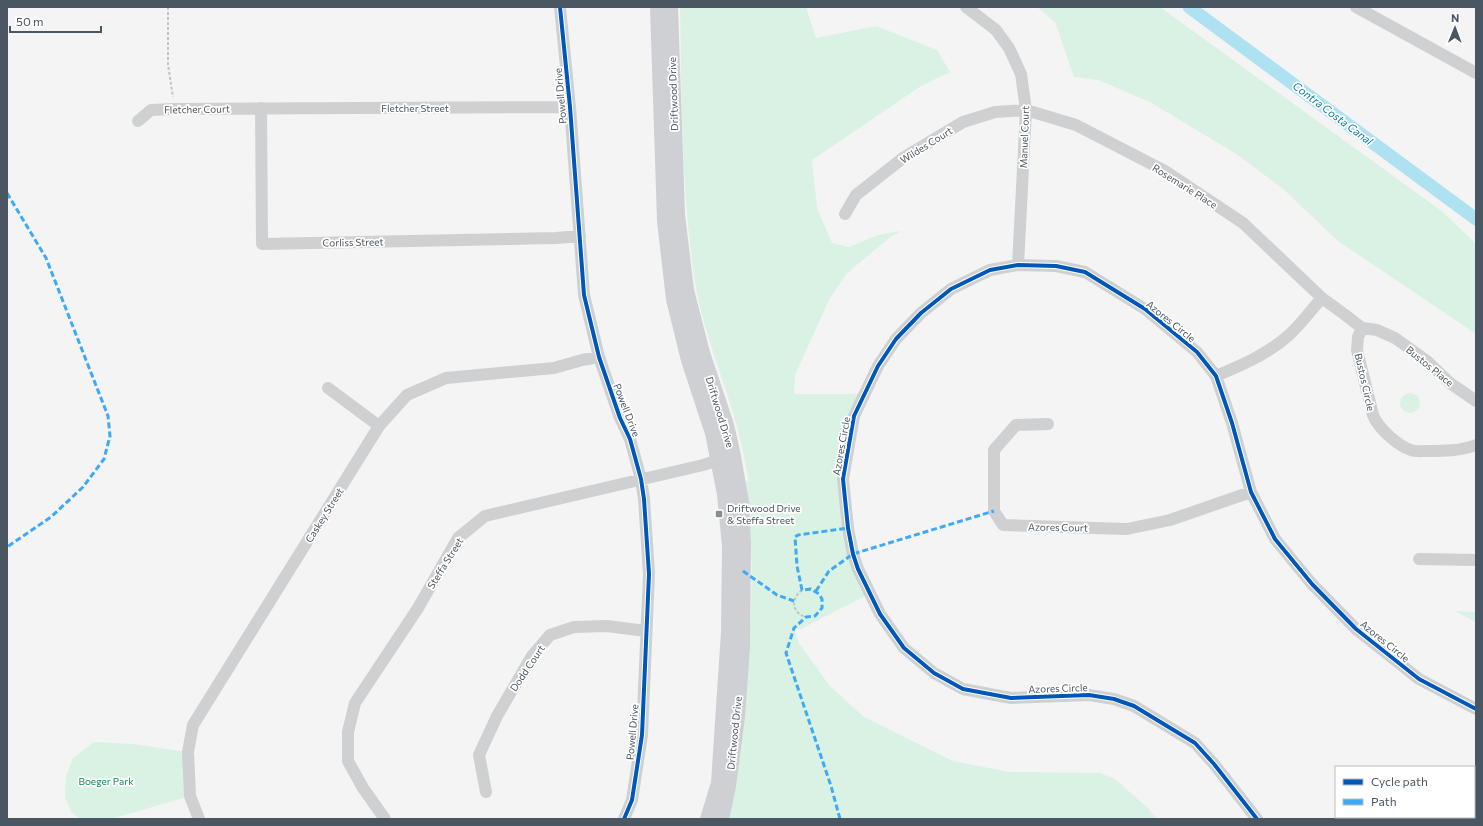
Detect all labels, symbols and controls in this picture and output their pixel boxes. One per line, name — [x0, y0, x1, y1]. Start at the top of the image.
scale bar — [10, 8, 101, 34]
north arrow — [1435, 8, 1475, 48]
text: N — [1451, 11, 1459, 24]
text: 50 m — [16, 14, 44, 28]
street label: Driftwood Drive — [666, 57, 680, 131]
street label: Powell Drive — [552, 67, 568, 125]
water label: Contra Costa Canal — [1291, 79, 1376, 147]
street label: Fletcher Court — [164, 102, 230, 116]
street label: Fletcher Street — [381, 102, 449, 114]
street label: Manuel Court — [1017, 106, 1031, 168]
street label: Wildes Court — [898, 124, 954, 166]
street label: Rosemarie Place — [1150, 161, 1220, 211]
street label: Corliss Street — [322, 235, 384, 249]
street label: Azores Circle — [1144, 298, 1198, 344]
street label: Bustos Place — [1404, 343, 1456, 389]
street label: Bustos Circle — [1353, 352, 1377, 412]
street label: Driftwood Drive — [704, 375, 736, 449]
street label: Powell Drive — [611, 382, 643, 438]
street label: Azores Circle — [830, 416, 852, 476]
street label: Caskey Street — [302, 485, 346, 545]
place label: Driftwood Drive & Steffa Street — [727, 502, 801, 526]
marker: Driftwood Drive & Steffa Street — [714, 509, 724, 519]
street label: Azores Court — [1028, 520, 1088, 534]
street label: Steffa Street — [425, 535, 465, 591]
street label: Azores Circle — [1358, 618, 1412, 664]
street label: Dodd Court — [507, 643, 547, 693]
street label: Azores Circle — [1028, 681, 1088, 695]
street label: Driftwood Drive — [724, 696, 744, 770]
street label: Powell Drive — [624, 703, 640, 761]
legend — [1335, 766, 1475, 818]
text: Cycle path — [1371, 774, 1428, 788]
park label: Boeger Park — [78, 775, 134, 787]
text: Path — [1371, 794, 1397, 808]

